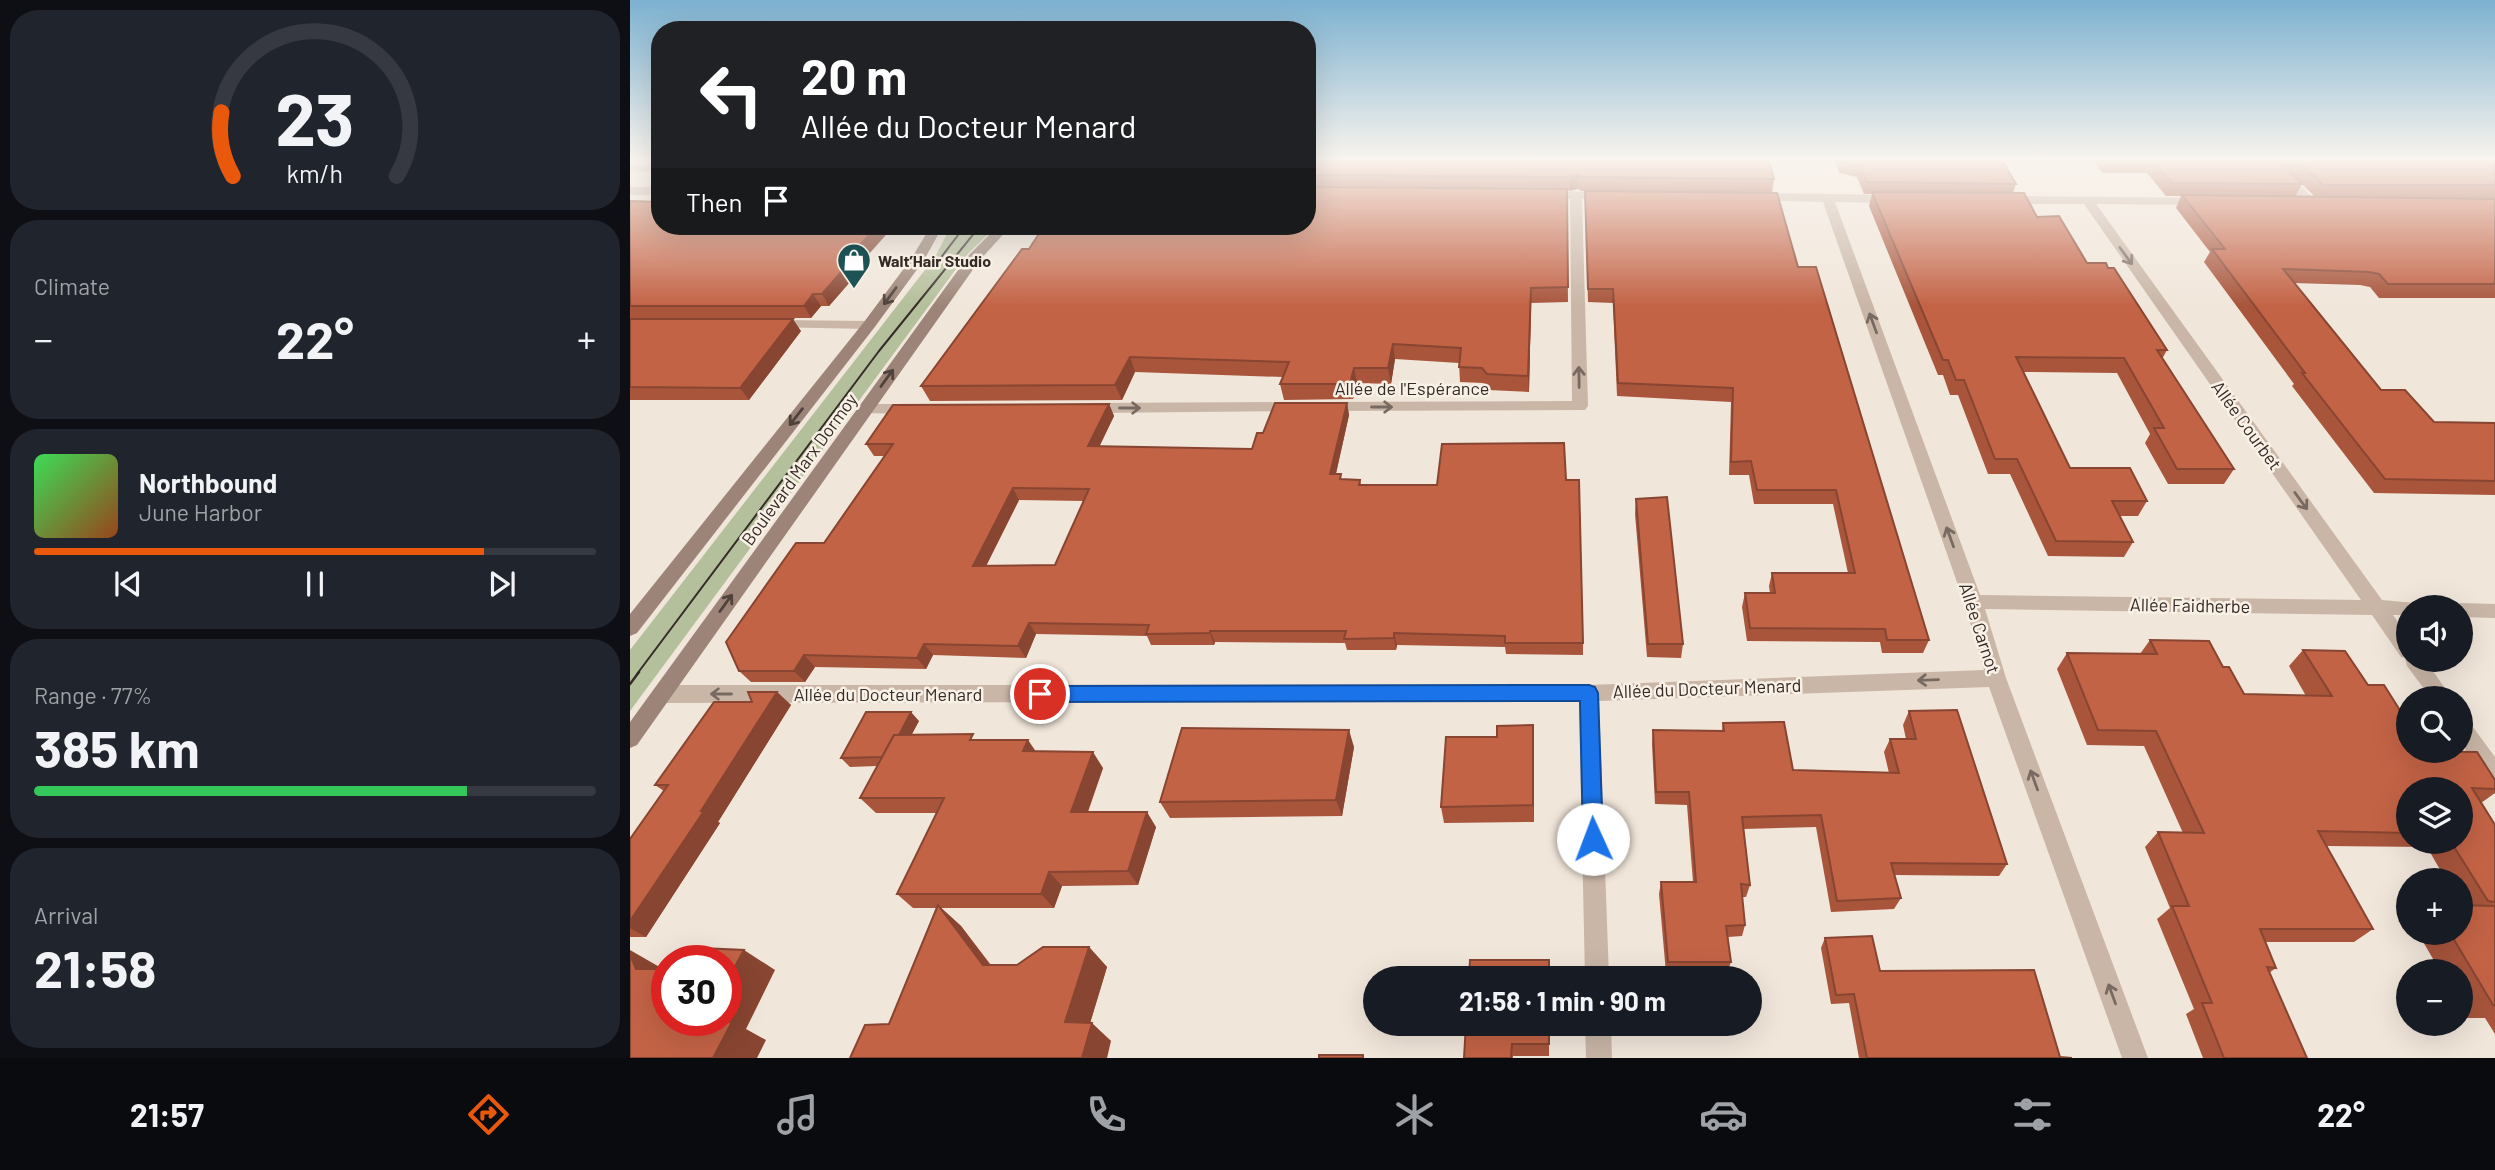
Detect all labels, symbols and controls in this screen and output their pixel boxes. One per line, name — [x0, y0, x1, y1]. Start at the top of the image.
text: 20 m — [801, 46, 907, 105]
icon: left — [686, 49, 777, 140]
text: 23 — [275, 73, 355, 161]
text: Allée du Docteur Menard — [801, 106, 1136, 144]
text: km/h — [287, 158, 343, 188]
icon: arrive — [757, 182, 795, 220]
text: Then — [686, 186, 743, 217]
shop icon: Walt’Hair Studio — [835, 241, 873, 290]
one-way arrow — [2119, 246, 2133, 265]
place label: Walt’Hair Studio — [878, 251, 991, 270]
text: Climate — [34, 272, 110, 300]
one-way arrow — [883, 286, 897, 305]
text: 22° — [276, 307, 354, 369]
one-way arrow — [1866, 313, 1878, 335]
text: − — [34, 315, 53, 361]
text: + — [577, 315, 596, 361]
one-way arrow — [1573, 366, 1586, 389]
one-way arrow — [880, 369, 894, 388]
street label: Allée Courbet — [2207, 376, 2287, 474]
street label: Allée de l'Espérance — [1335, 377, 1489, 399]
street label: Boulevard Marx Dormoy — [736, 389, 862, 549]
one-way arrow — [1370, 400, 1393, 414]
one-way arrow — [1118, 401, 1141, 415]
one-way arrow — [789, 408, 804, 426]
text: Northbound — [139, 467, 277, 498]
one-way arrow — [2294, 491, 2308, 510]
text: June Harbor — [139, 498, 262, 526]
one-way arrow — [1943, 527, 1955, 549]
icon: previous — [109, 565, 147, 603]
icon: pause — [296, 565, 334, 603]
icon: next — [483, 565, 521, 603]
street label: Allée Carnot — [1955, 580, 2005, 676]
street label: Allée Faidherbe — [2130, 593, 2250, 617]
one-way arrow — [719, 594, 734, 613]
map controls — [2396, 595, 2473, 1036]
button: sound — [2396, 595, 2473, 672]
pin — [1010, 664, 1070, 724]
street label: Allée du Docteur Menard — [1612, 674, 1802, 702]
one-way arrow — [1917, 674, 1940, 687]
icon: arrive — [1021, 675, 1059, 713]
text: Range · 77% — [34, 681, 152, 709]
street label: Allée du Docteur Menard — [794, 683, 982, 705]
button: search — [2396, 686, 2473, 763]
one-way arrow — [710, 688, 733, 701]
text: 385 km — [34, 716, 200, 778]
one-way arrow — [2026, 770, 2039, 792]
button: layers — [2396, 777, 2473, 854]
position arrow — [1556, 802, 1630, 876]
button: + — [2396, 868, 2473, 945]
text: Arrival — [34, 901, 98, 929]
text: 21:58 — [34, 936, 156, 998]
speed limit sign: 30 — [651, 945, 742, 1036]
button: − — [2396, 959, 2473, 1036]
one-way arrow — [2104, 983, 2117, 1005]
text: 21:58 · 1 min · 90 m — [1459, 985, 1666, 1016]
icon: directions — [464, 1090, 513, 1139]
icon: music — [773, 1090, 822, 1139]
icon: phone — [1082, 1090, 1131, 1139]
icon: climate — [1390, 1090, 1439, 1139]
icon: car — [1699, 1090, 1748, 1139]
icon: filters — [2008, 1090, 2057, 1139]
text: 21:57 — [130, 1095, 204, 1133]
text: 22° — [2317, 1095, 2365, 1133]

